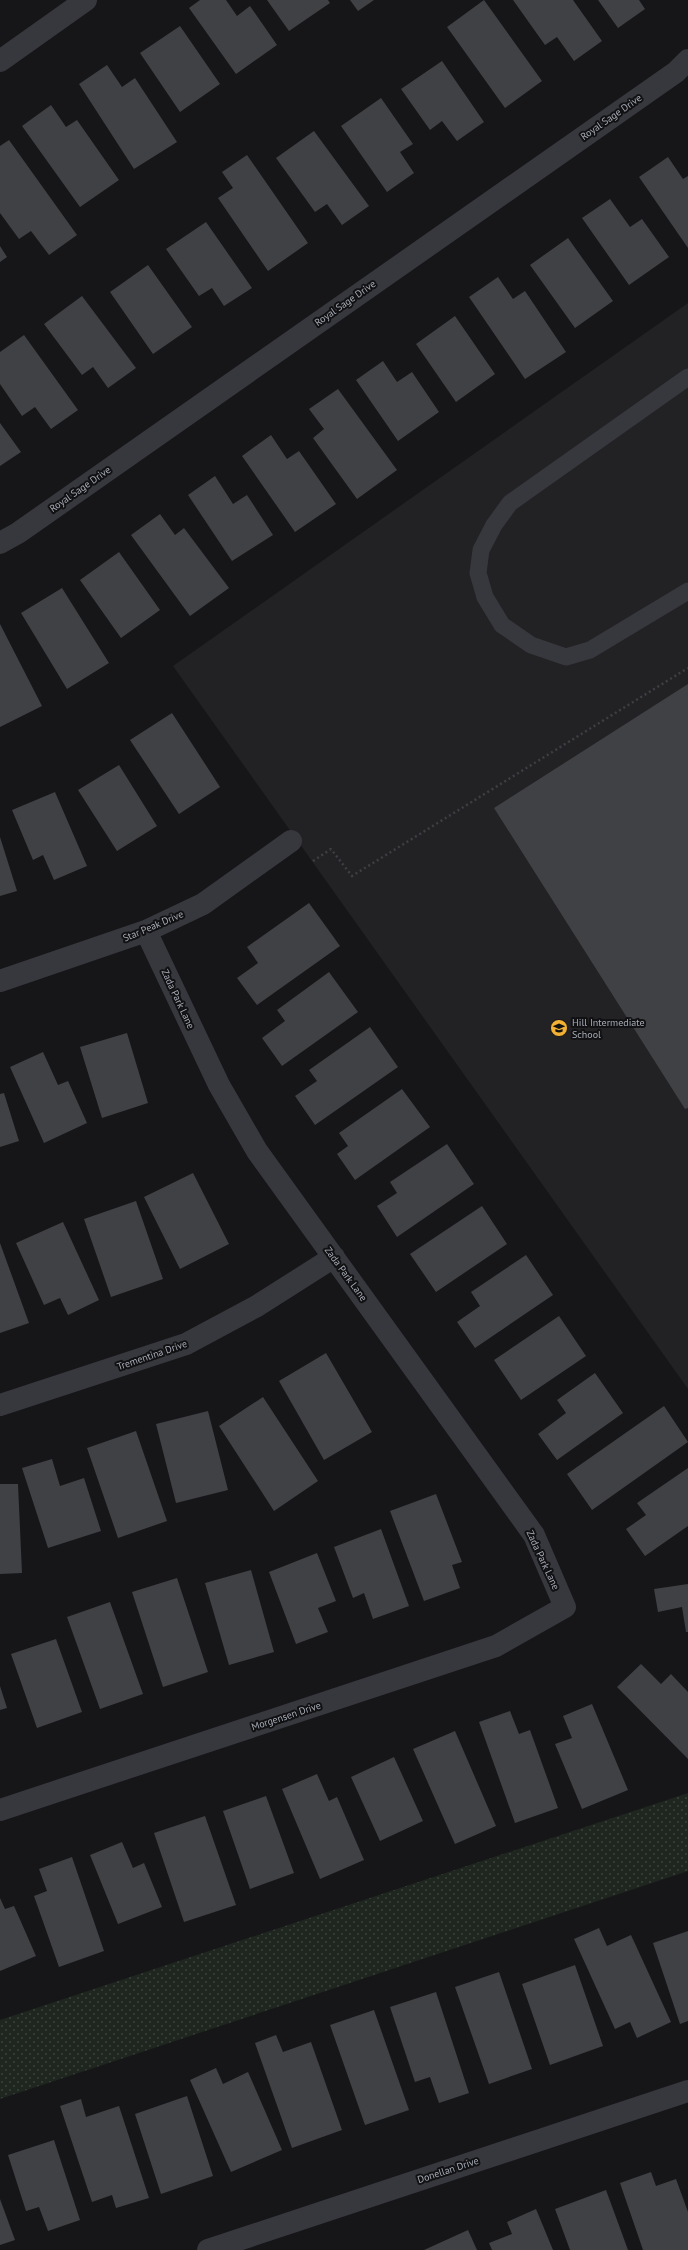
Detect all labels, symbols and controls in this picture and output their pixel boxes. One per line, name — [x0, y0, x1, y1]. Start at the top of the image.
street label: Royal Sage Drive — [578, 91, 644, 143]
street label: Royal Sage Drive — [312, 277, 378, 329]
street label: Royal Sage Drive — [47, 463, 113, 515]
street label: Star Peak Drive — [121, 907, 185, 945]
street label: Zada Park Lane — [158, 967, 198, 1031]
place label: Hill Intermediate School — [572, 1016, 645, 1041]
school or university icon: Hill Intermediate School — [549, 1018, 569, 1038]
street label: Zada Park Lane — [322, 1244, 370, 1304]
street label: Trementina Drive — [115, 1337, 189, 1373]
street label: Zada Park Lane — [523, 1528, 563, 1592]
street label: Morgensen Drive — [250, 1699, 322, 1733]
street label: Donellan Drive — [416, 2154, 480, 2186]

